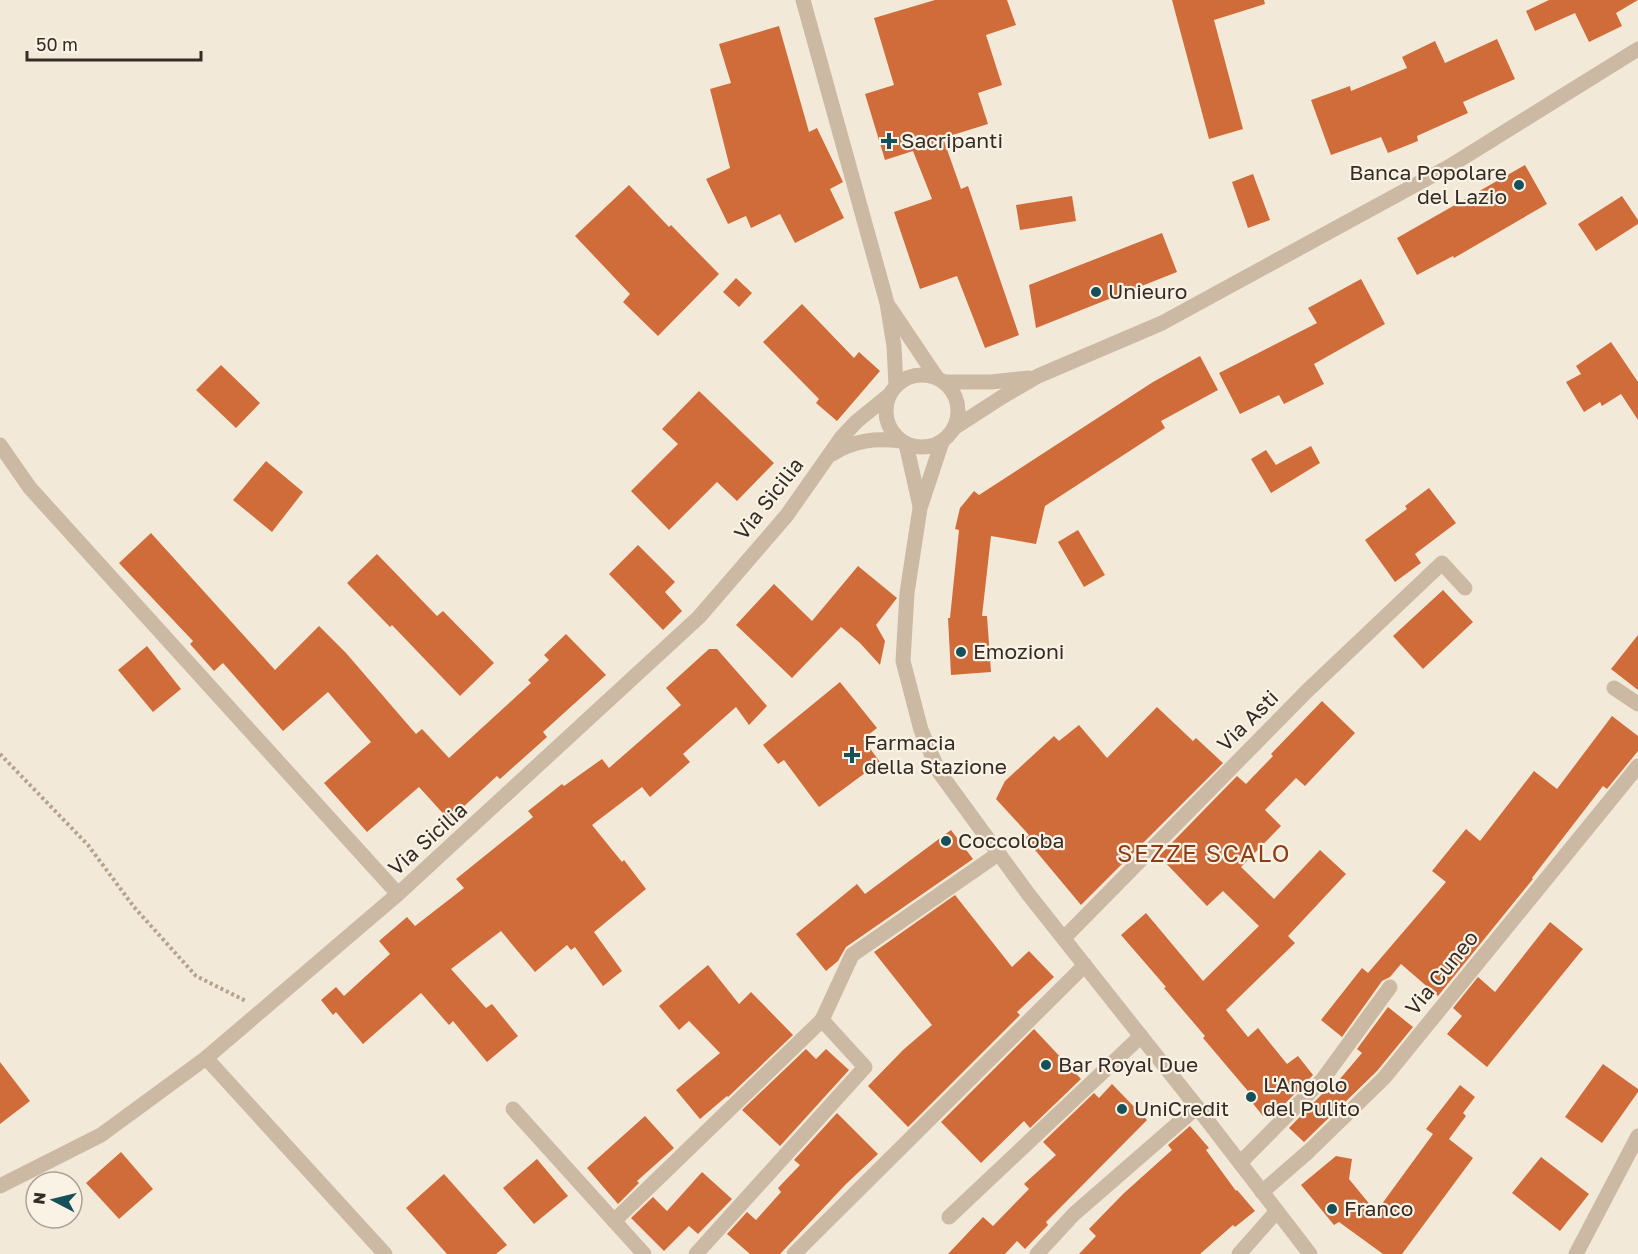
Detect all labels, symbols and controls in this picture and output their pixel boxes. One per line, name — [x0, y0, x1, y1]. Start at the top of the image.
scale bar — [27, 24, 201, 62]
text: 50 m — [36, 33, 78, 55]
place label: Sacripanti — [901, 127, 1003, 153]
marker: Sacripanti — [882, 134, 896, 148]
place label: Banca Popolare del Lazio — [1349, 159, 1507, 209]
marker: Banca Popolare del Lazio — [1512, 178, 1526, 192]
place label: Unieuro — [1108, 278, 1187, 304]
marker: Unieuro — [1089, 285, 1103, 299]
street label: Via Sicilia — [728, 452, 808, 545]
place label: Emozioni — [973, 638, 1064, 664]
marker: Emozioni — [954, 645, 968, 659]
street label: Via Asti — [1211, 684, 1283, 756]
place label: Farmacia della Stazione — [864, 729, 1007, 779]
marker: Farmacia della Stazione — [845, 748, 859, 762]
street label: Via Sicilia — [383, 796, 472, 880]
place label: Coccoloba — [958, 827, 1064, 853]
marker: Coccoloba — [939, 834, 953, 848]
district label: SEZZE SCALO — [1117, 838, 1291, 867]
street label: Via Cuneo — [1399, 925, 1483, 1020]
place label: Bar Royal Due — [1058, 1051, 1198, 1077]
marker: Bar Royal Due — [1039, 1058, 1053, 1072]
place label: L'Angolo del Pulito — [1263, 1071, 1360, 1121]
marker: L'Angolo del Pulito — [1244, 1090, 1258, 1104]
place label: UniCredit — [1134, 1095, 1229, 1121]
marker: UniCredit — [1115, 1102, 1129, 1116]
north arrow — [24, 1170, 84, 1230]
text: N — [28, 1191, 50, 1205]
place label: Franco — [1344, 1195, 1413, 1221]
marker: Franco — [1325, 1202, 1339, 1216]

